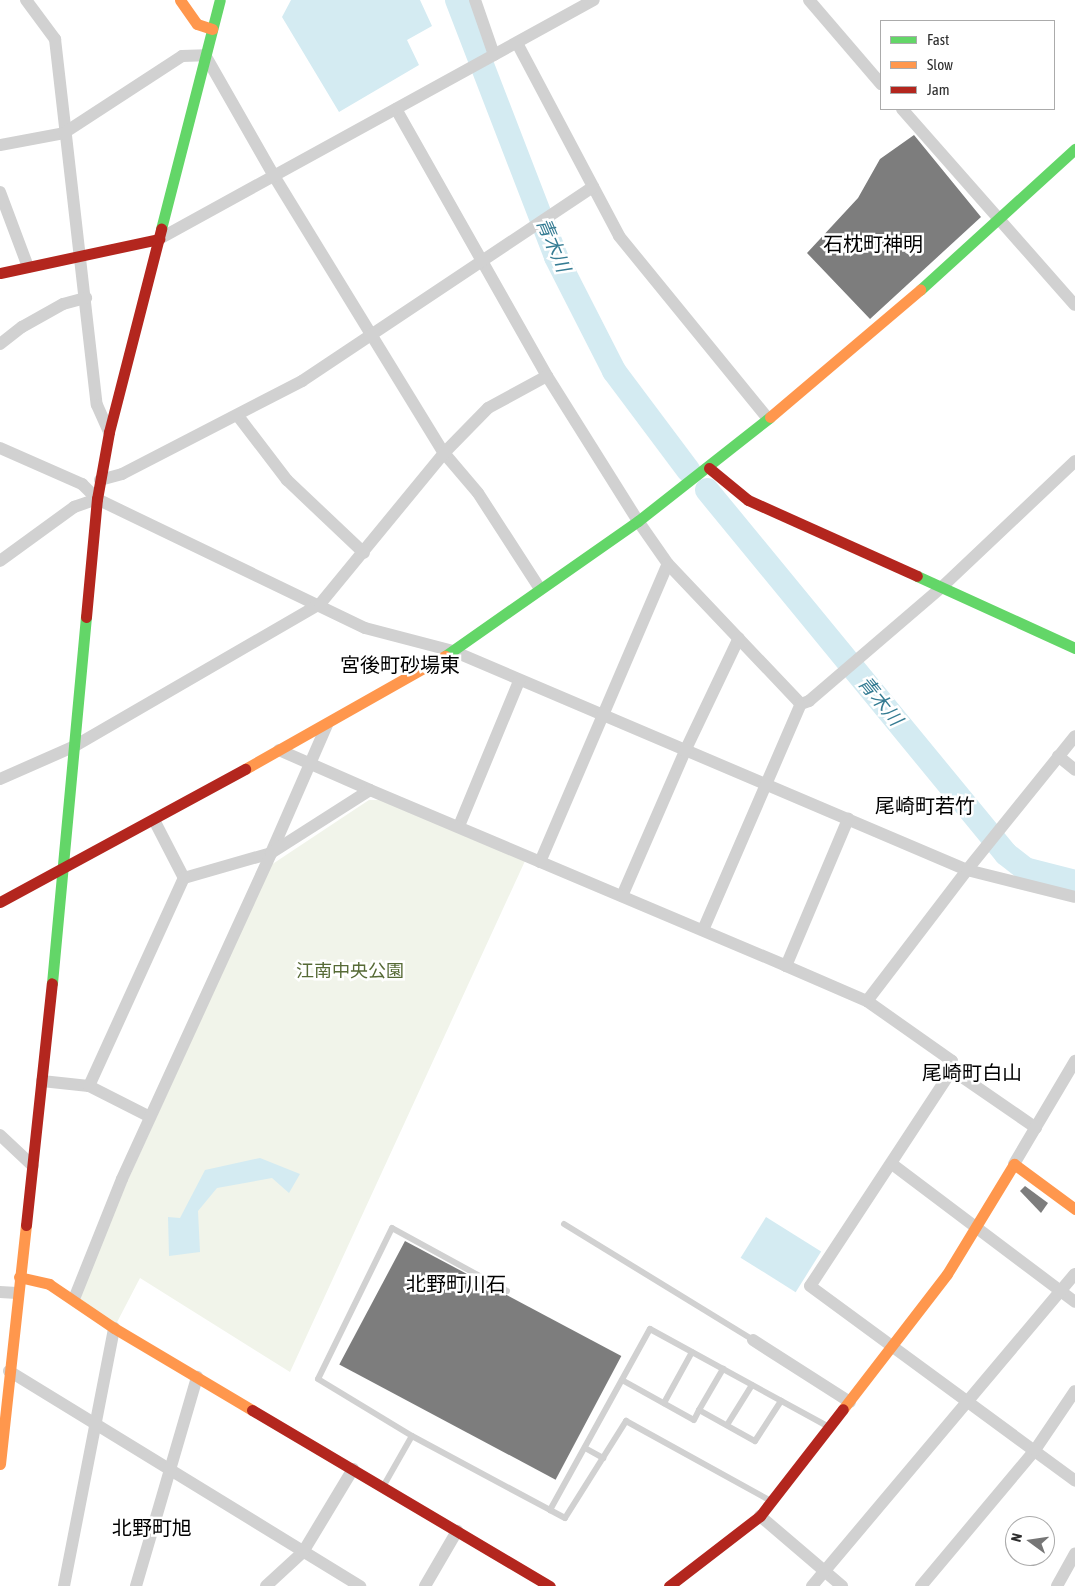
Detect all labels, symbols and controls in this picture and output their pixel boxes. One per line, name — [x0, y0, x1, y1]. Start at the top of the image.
legend — [880, 20, 1055, 110]
text: Fast — [927, 31, 949, 48]
text: Slow — [927, 56, 953, 73]
text: Jam — [927, 81, 950, 98]
water label: 青木川 — [531, 214, 575, 276]
district label: 石枕町神明 — [823, 231, 923, 255]
district label: 宮後町砂場東 — [340, 652, 460, 676]
water label: 青木川 — [853, 672, 907, 730]
district label: 尾崎町若竹 — [875, 793, 975, 817]
park label: 江南中央公園 — [296, 960, 404, 982]
district label: 尾崎町白山 — [922, 1060, 1022, 1084]
district label: 北野町川石 — [406, 1271, 506, 1295]
district label: 北野町旭 — [112, 1515, 192, 1539]
north arrow — [1005, 1516, 1055, 1566]
text: N — [1008, 1532, 1025, 1544]

